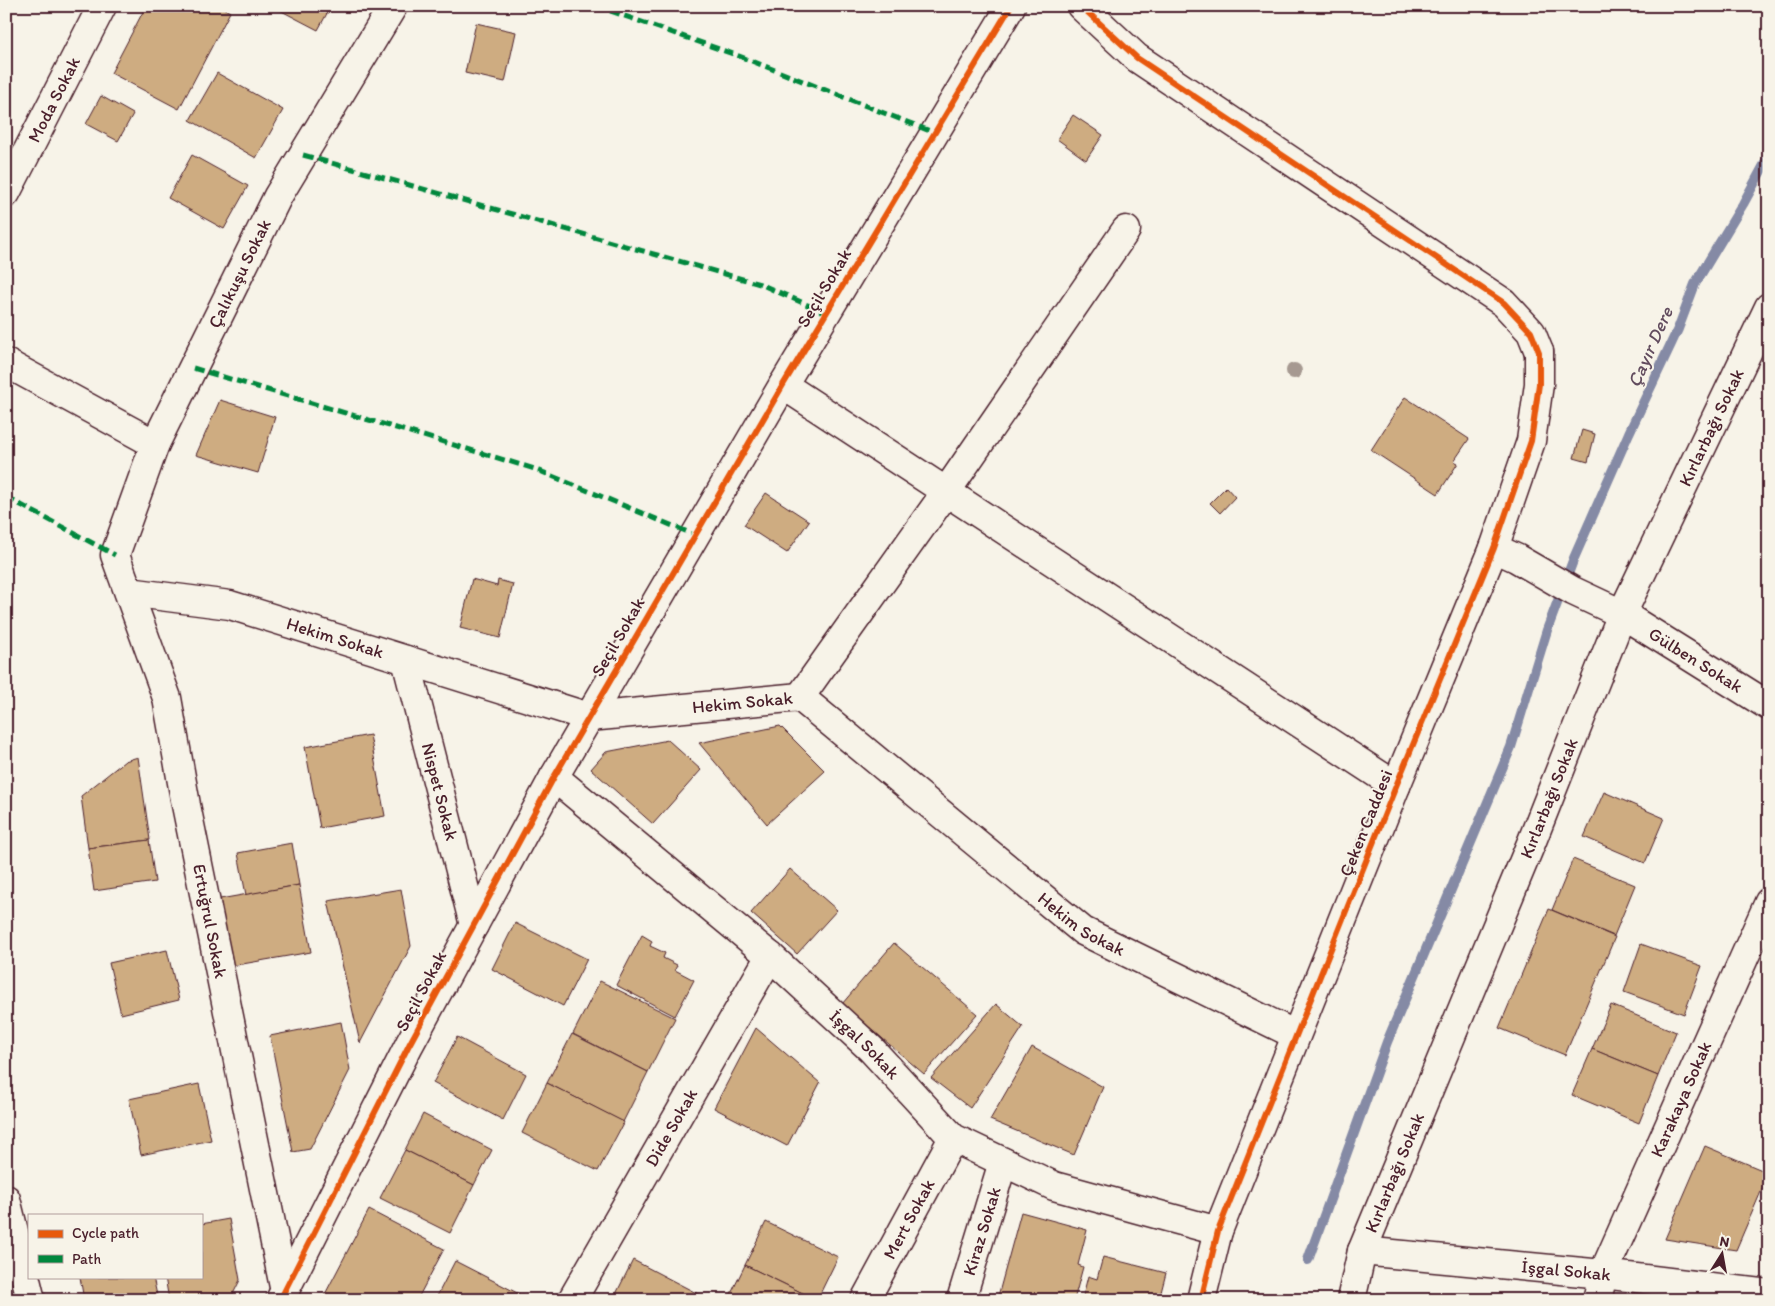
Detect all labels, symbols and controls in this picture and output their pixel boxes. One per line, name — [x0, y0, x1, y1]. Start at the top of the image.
street label: Moda Sokak — [23, 52, 85, 146]
street label: Çalıkuşu Sokak — [203, 215, 276, 332]
street label: Seçil Sokak — [792, 244, 856, 331]
water label: Çayır Dere — [1622, 302, 1678, 391]
street label: Kırlarbağı Sokak — [1674, 365, 1749, 490]
street label: Seçil Sokak — [586, 593, 650, 681]
street label: Hekim Sokak — [284, 612, 387, 664]
street label: Gülben Sokak — [1644, 622, 1747, 698]
street label: Hekim Sokak — [691, 687, 794, 718]
street label: Kırlarbağı Sokak — [1515, 735, 1583, 862]
street label: Nispet Sokak — [417, 740, 463, 843]
street label: Çeken Caddesi — [1335, 766, 1397, 880]
street label: Ertuğrul Sokak — [188, 862, 232, 981]
street label: Hekim Sokak — [1033, 887, 1129, 961]
street label: Seçil Sokak — [391, 946, 452, 1035]
street label: İşgal Sokak — [825, 1005, 905, 1084]
street label: Karakaya Sokak — [1646, 1038, 1716, 1161]
street label: Dide Sokak — [640, 1084, 703, 1170]
street label: Kırlarbağı Sokak — [1360, 1110, 1429, 1236]
street label: Mert Sokak — [878, 1175, 940, 1263]
street label: Kiraz Sokak — [958, 1183, 1006, 1278]
legend — [28, 1214, 202, 1278]
text: Cycle path — [72, 1224, 139, 1242]
north arrow — [1698, 1228, 1748, 1278]
text: N — [1718, 1232, 1731, 1251]
text: Path — [72, 1250, 101, 1268]
street label: İşgal Sokak — [1520, 1255, 1613, 1286]

